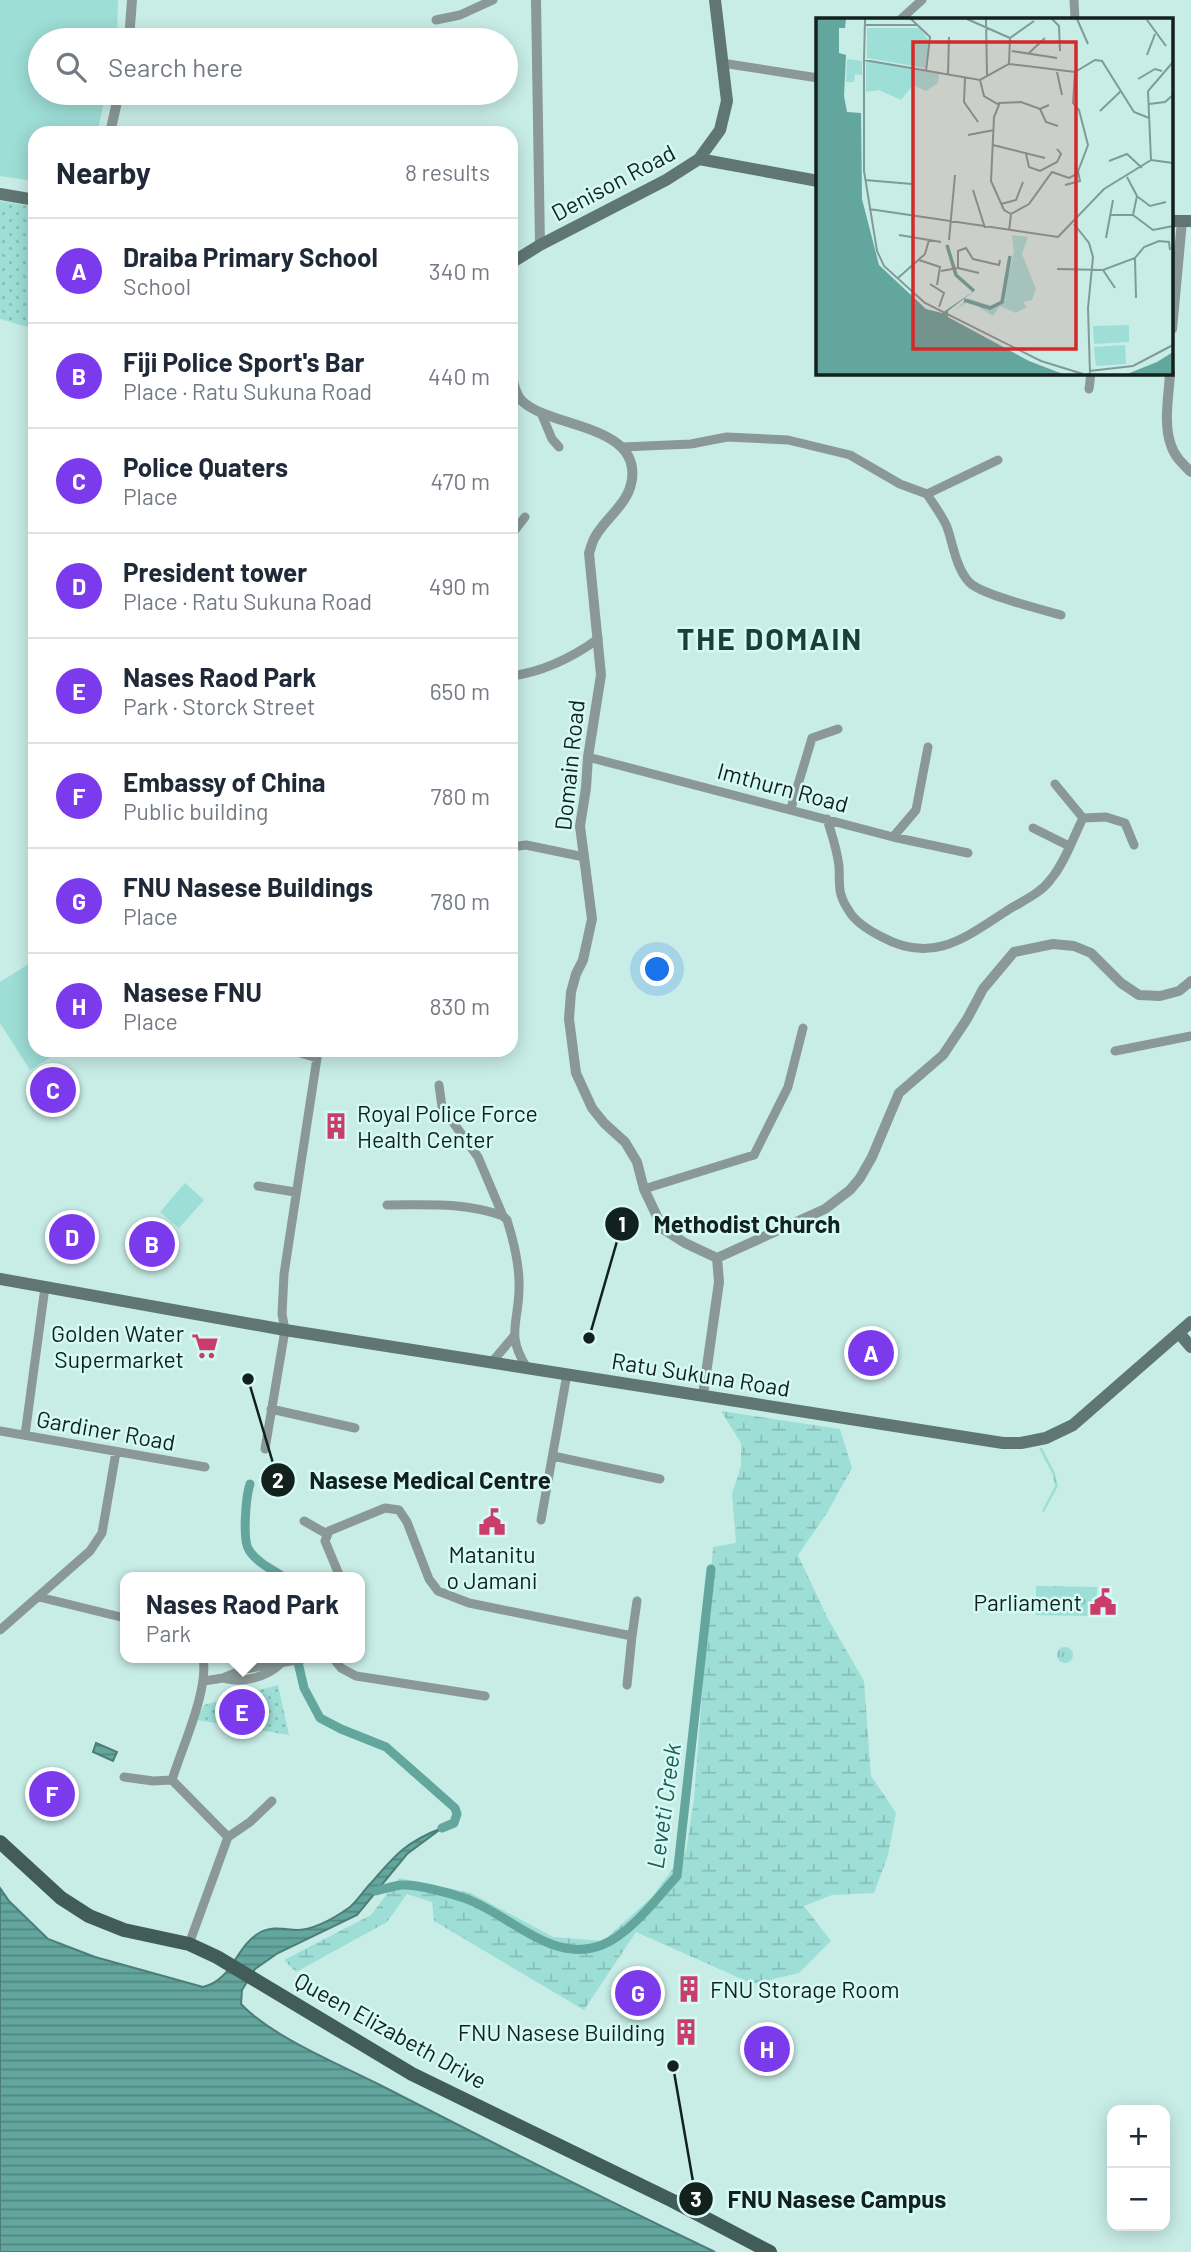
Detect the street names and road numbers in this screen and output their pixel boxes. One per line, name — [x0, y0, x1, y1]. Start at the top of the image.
street label: Denison Road — [546, 138, 680, 226]
street label: Domain Road — [548, 698, 590, 832]
street label: Imthurn Road — [715, 756, 851, 818]
street label: Ratu Sukuna Road — [610, 1346, 792, 1402]
street label: Gardiner Road — [34, 1404, 178, 1456]
street label: Queen Elizabeth Drive — [290, 1966, 492, 2094]

